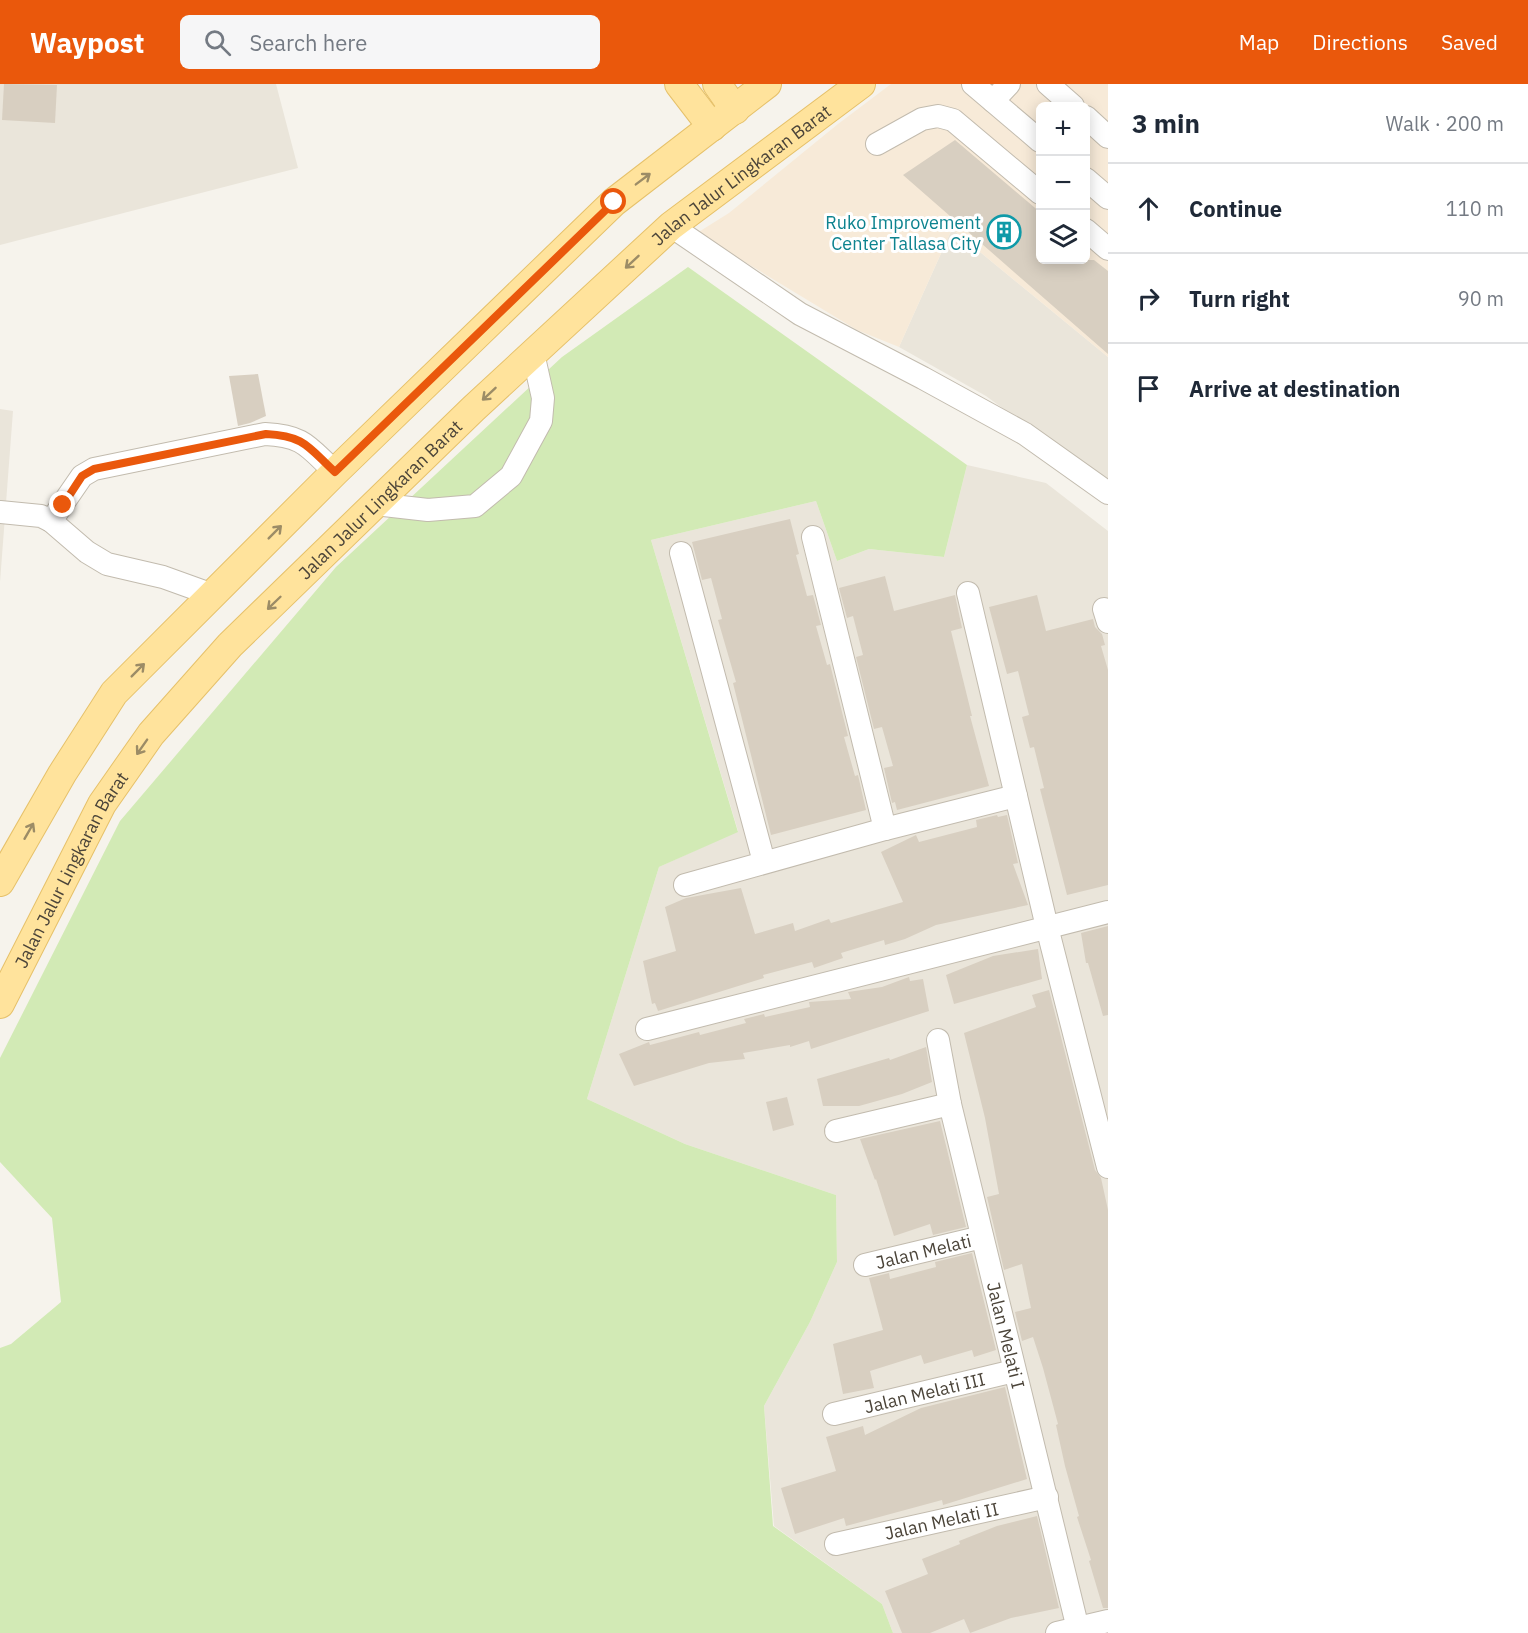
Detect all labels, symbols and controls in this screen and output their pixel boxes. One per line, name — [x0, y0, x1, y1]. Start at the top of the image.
search box — [180, 15, 600, 69]
text: Waypost — [30, 24, 144, 61]
icon: search — [201, 26, 234, 59]
text: Search here — [249, 28, 367, 57]
text: Map — [1239, 28, 1279, 56]
text: Directions — [1312, 28, 1408, 56]
text: Saved — [1441, 28, 1498, 56]
street label: Jalan Jalur Lingkaran Barat — [646, 99, 835, 250]
map controls — [1036, 102, 1090, 264]
button: + — [1036, 102, 1090, 156]
text: 3 min — [1132, 106, 1200, 140]
text: Walk · 200 m — [1386, 110, 1504, 137]
button: − — [1036, 156, 1090, 210]
one-way arrow — [635, 173, 651, 186]
route start — [600, 188, 626, 214]
icon: ahead — [1132, 192, 1165, 225]
text: Continue — [1189, 194, 1282, 223]
text: 110 m — [1446, 195, 1504, 222]
button: layers — [1036, 210, 1090, 264]
place label: Ruko Improvement Center Tallasa City — [825, 211, 981, 255]
building icon: Ruko Improvement Center Tallasa City — [986, 214, 1022, 250]
one-way arrow — [625, 255, 640, 269]
icon: right — [1132, 282, 1165, 315]
text: Turn right — [1189, 284, 1290, 313]
text: 90 m — [1458, 285, 1504, 312]
icon: arrive — [1132, 372, 1165, 405]
text: Arrive at destination — [1189, 374, 1400, 403]
one-way arrow — [482, 387, 497, 401]
street label: Jalan Jalur Lingkaran Barat — [293, 415, 467, 584]
route end — [49, 491, 75, 517]
one-way arrow — [268, 525, 283, 540]
one-way arrow — [266, 595, 281, 610]
one-way arrow — [130, 663, 145, 678]
one-way arrow — [136, 738, 149, 754]
street label: Jalan Jalur Lingkaran Barat — [9, 767, 133, 972]
one-way arrow — [23, 823, 35, 840]
street label: Jalan Melati — [873, 1228, 974, 1274]
street label: Jalan Melati I — [982, 1279, 1030, 1391]
street label: Jalan Melati III — [862, 1367, 987, 1418]
street label: Jalan Melati II — [882, 1497, 1001, 1544]

